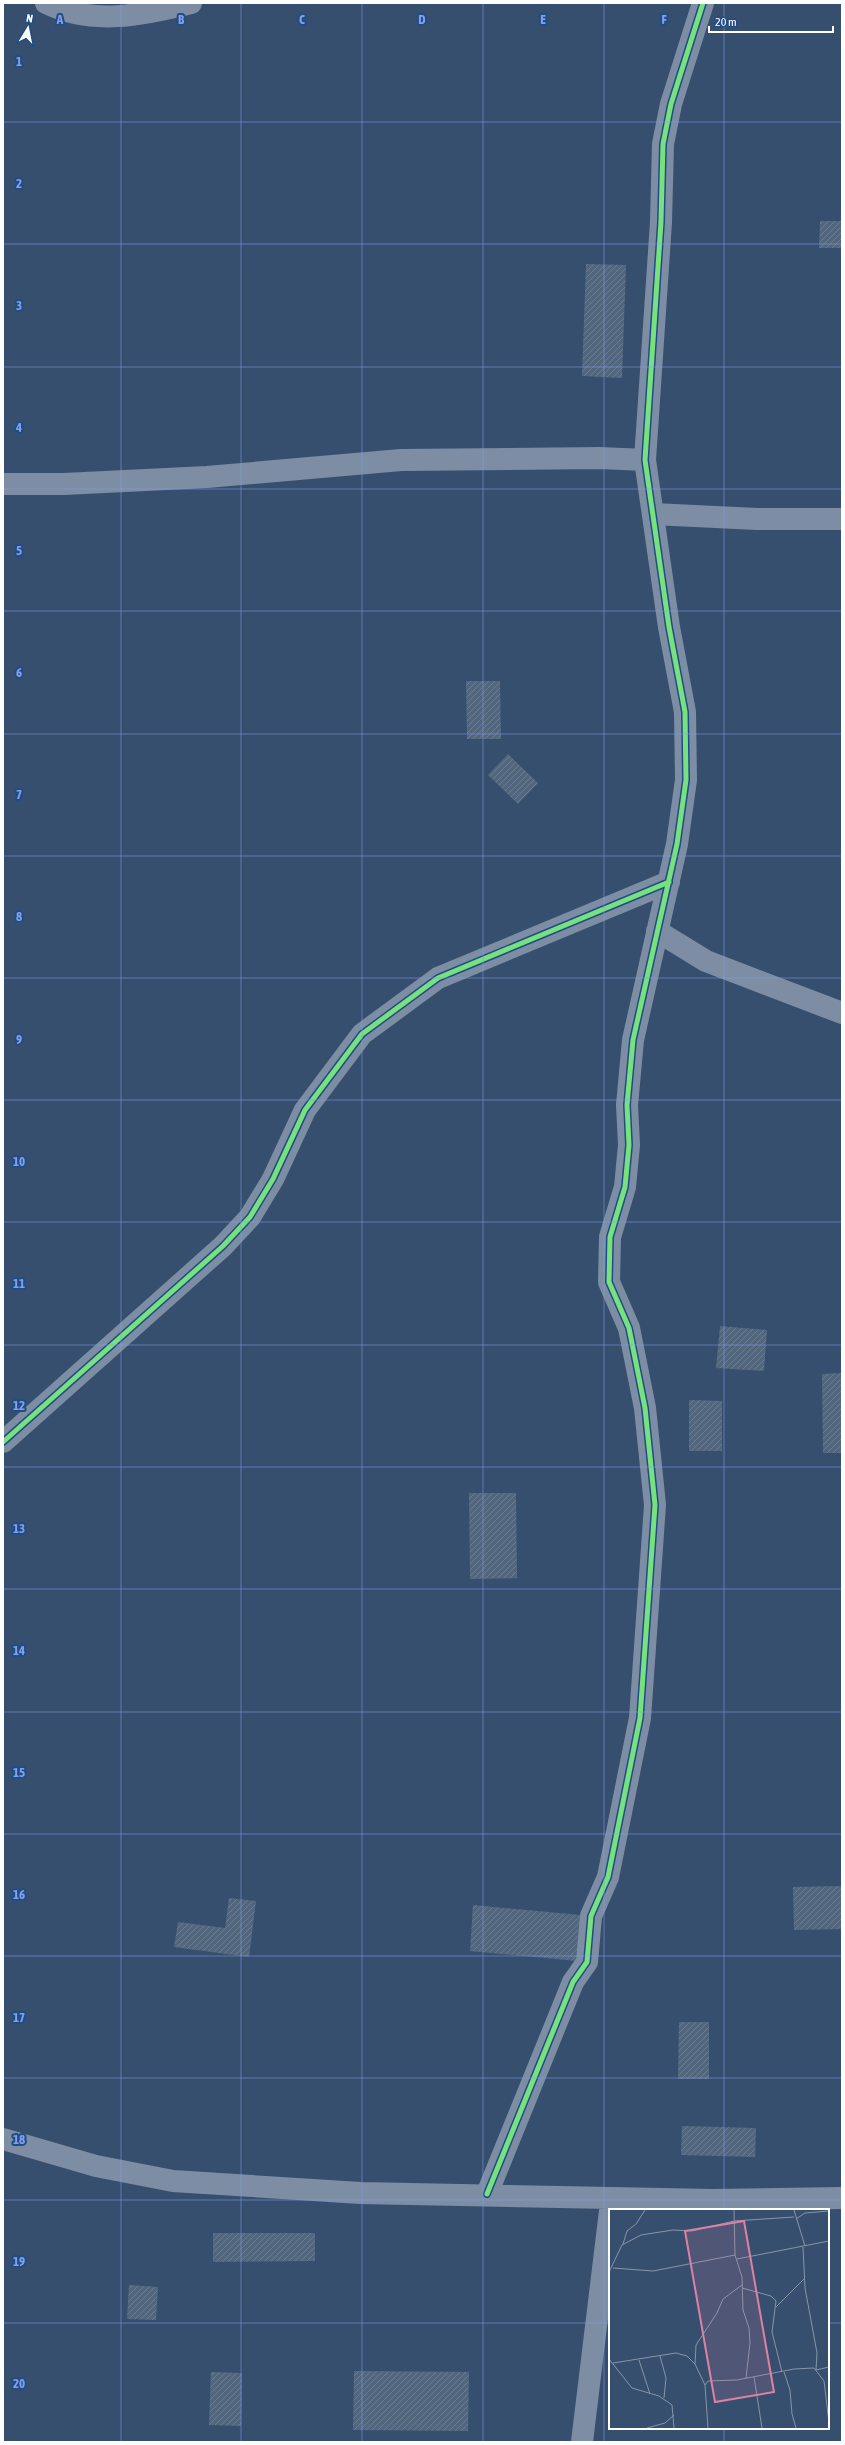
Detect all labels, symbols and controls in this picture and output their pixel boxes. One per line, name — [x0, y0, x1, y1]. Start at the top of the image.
north arrow — [8, 8, 48, 48]
scale bar — [709, 8, 833, 34]
text: N — [25, 12, 34, 25]
text: A — [56, 12, 64, 27]
text: B — [178, 12, 185, 27]
text: C — [299, 12, 305, 27]
text: D — [418, 12, 426, 27]
text: E — [540, 12, 546, 27]
text: F — [661, 12, 667, 27]
text: 20 m — [715, 15, 737, 29]
text: 1 — [16, 54, 22, 69]
text: 2 — [16, 176, 22, 191]
text: 3 — [16, 298, 22, 313]
text: 4 — [15, 420, 22, 435]
text: 5 — [16, 543, 22, 558]
text: 6 — [16, 665, 22, 680]
text: 7 — [16, 787, 22, 802]
text: 8 — [16, 909, 22, 924]
text: 9 — [16, 1032, 22, 1047]
text: 10 — [13, 1154, 25, 1169]
text: 11 — [13, 1276, 25, 1291]
text: 12 — [13, 1398, 25, 1413]
text: 13 — [13, 1521, 25, 1536]
text: 14 — [13, 1643, 25, 1658]
text: 15 — [13, 1765, 25, 1780]
text: 16 — [13, 1887, 25, 1902]
text: 17 — [13, 2010, 25, 2025]
text: 18 — [13, 2132, 25, 2147]
inset map — [609, 2209, 829, 2429]
text: 19 — [13, 2254, 25, 2269]
text: 20 — [13, 2376, 25, 2391]

